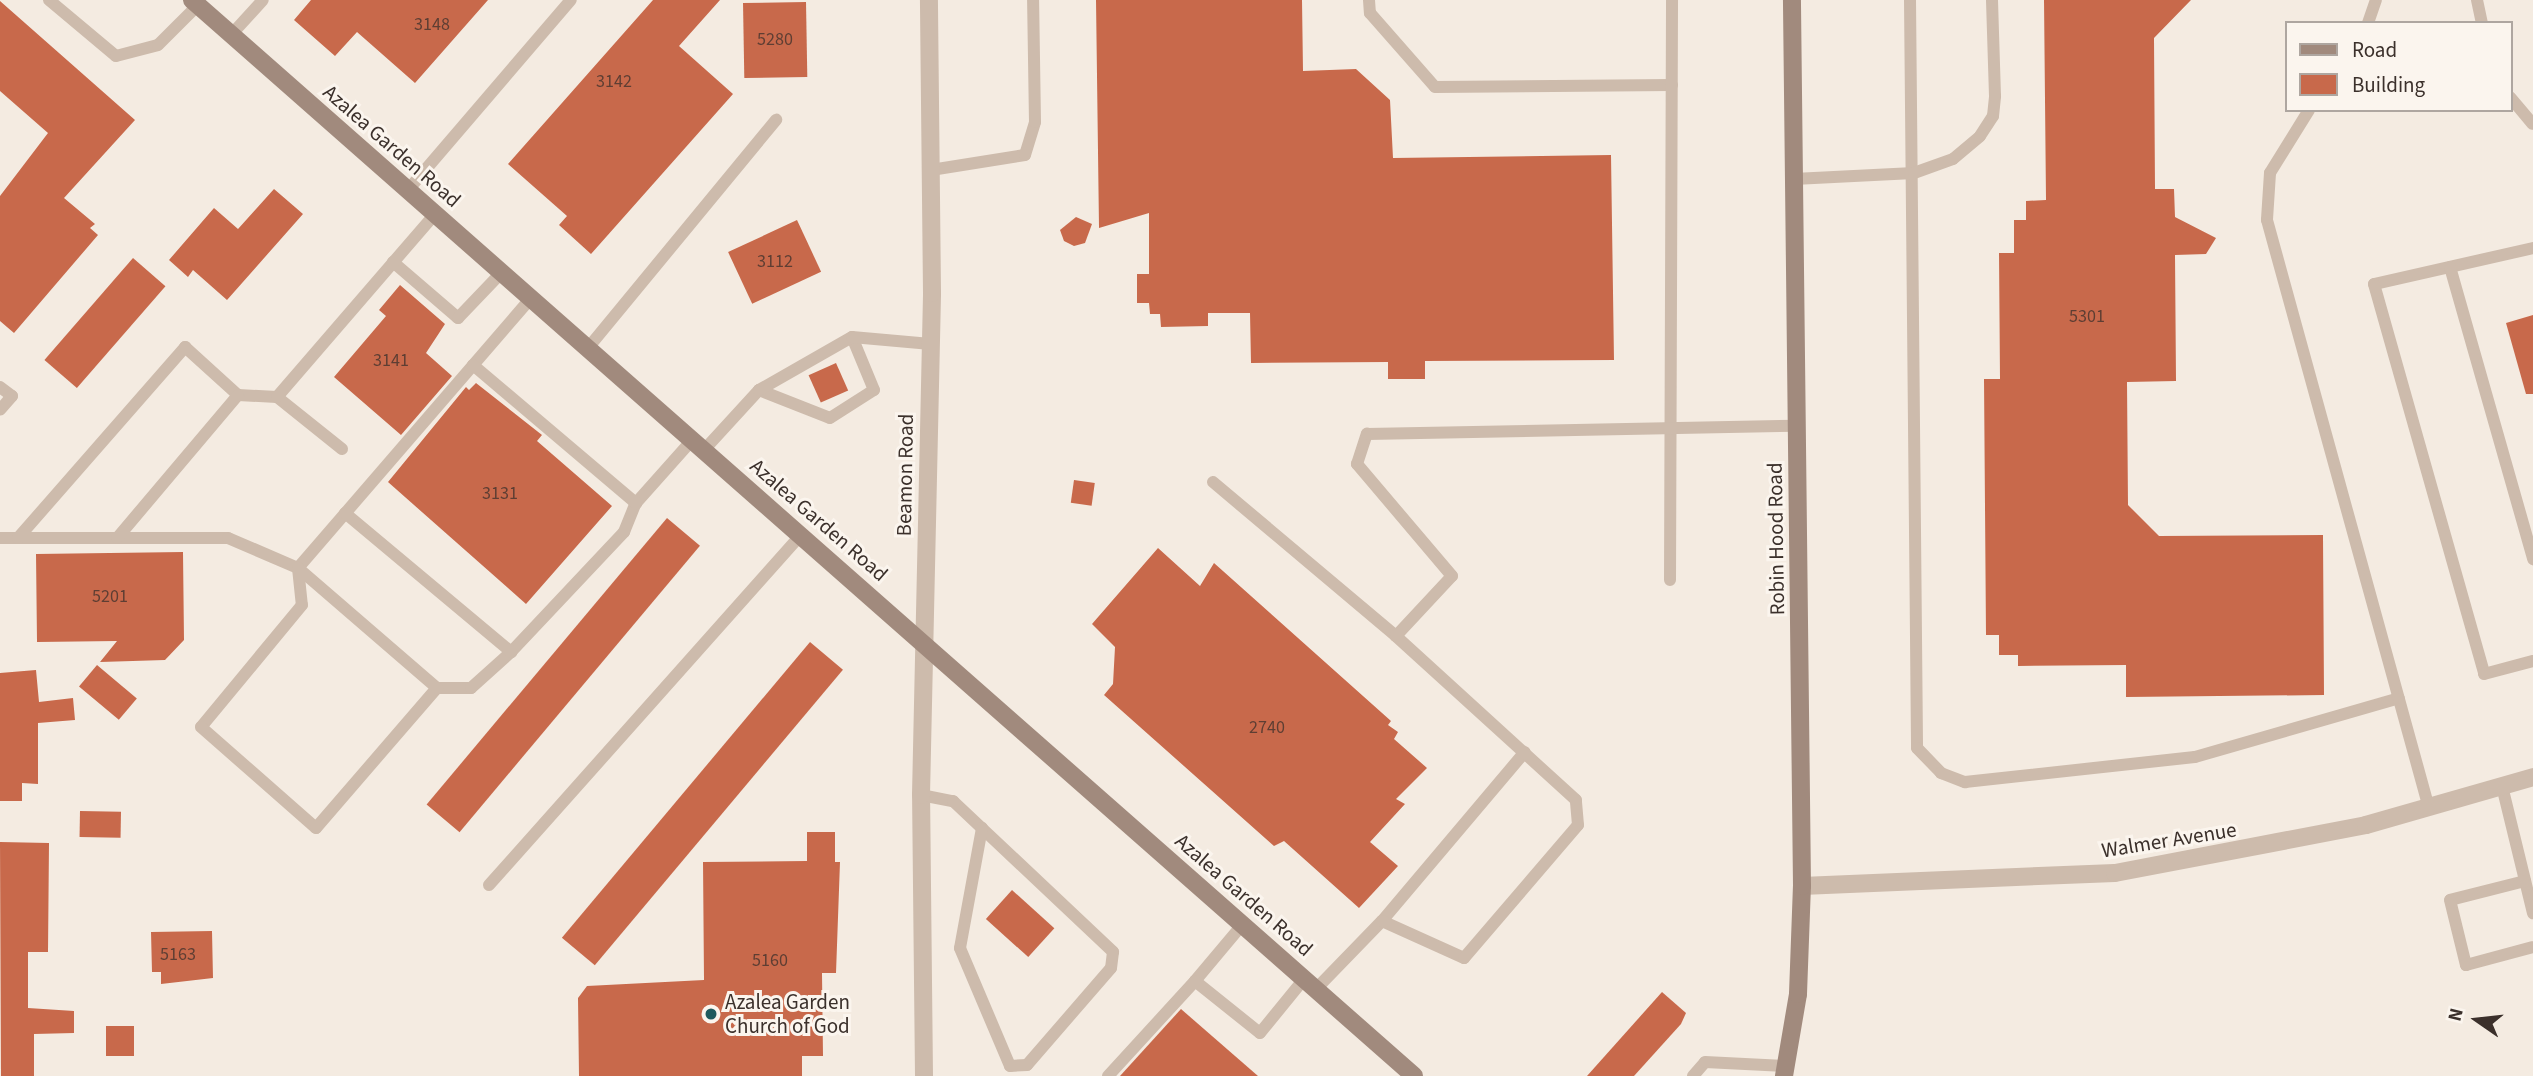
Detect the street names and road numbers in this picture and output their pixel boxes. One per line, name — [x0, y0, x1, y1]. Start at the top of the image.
street label: Azalea Garden Road — [318, 79, 466, 213]
street label: Beamon Road — [891, 413, 919, 537]
street label: Azalea Garden Road — [745, 453, 893, 587]
street label: Robin Hood Road — [1762, 462, 1790, 616]
street label: Walmer Avenue — [2100, 817, 2238, 863]
street label: Azalea Garden Road — [1170, 828, 1318, 962]

